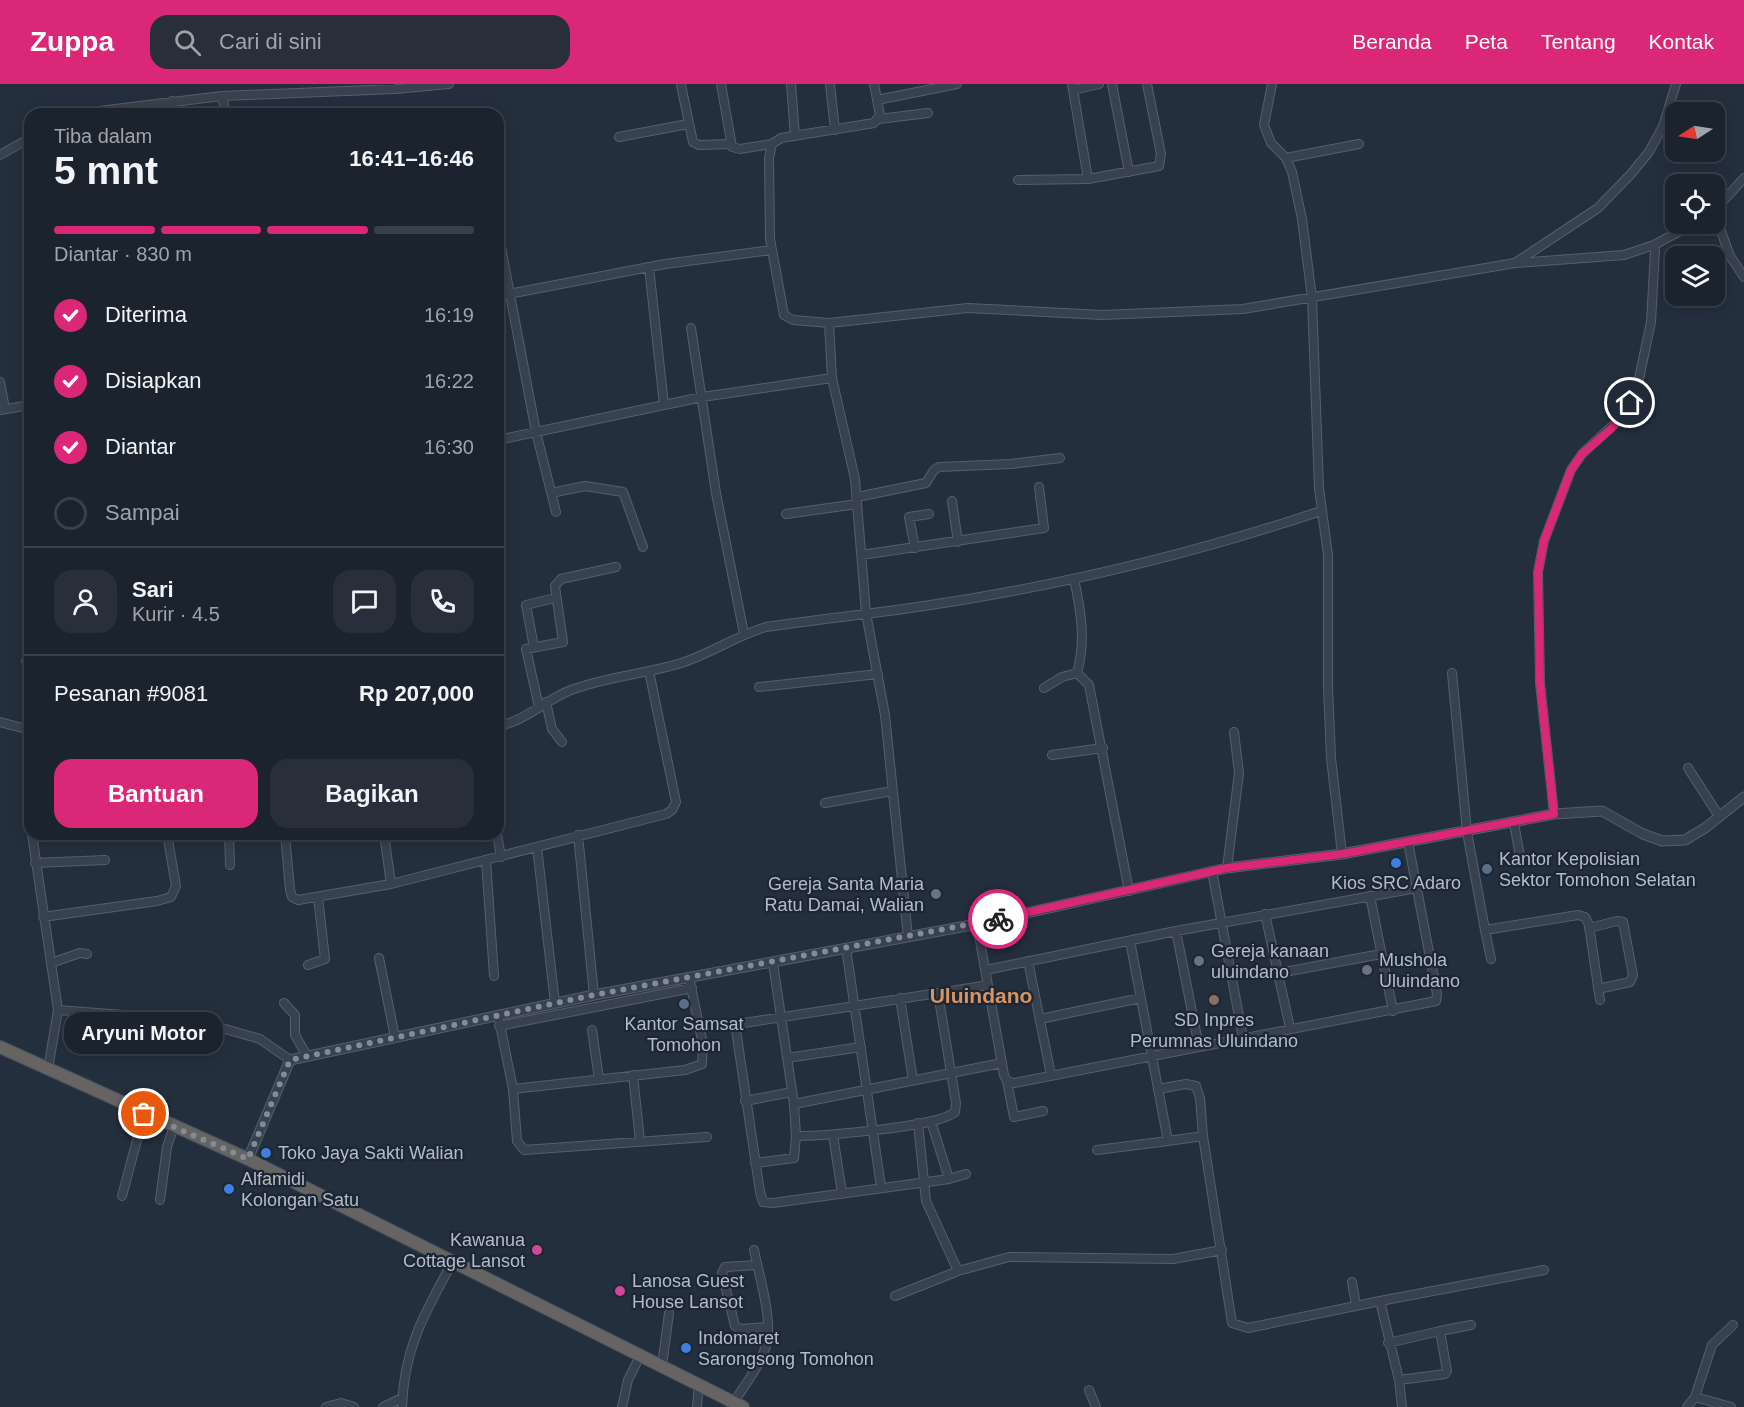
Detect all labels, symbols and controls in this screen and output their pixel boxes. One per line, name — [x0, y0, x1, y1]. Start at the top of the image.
search box — [150, 15, 570, 69]
text: Zuppa — [30, 26, 114, 57]
icon: search — [171, 26, 204, 59]
text: Cari di sini — [219, 29, 322, 54]
text: Beranda — [1352, 30, 1432, 53]
text: Peta — [1465, 30, 1508, 53]
text: Tentang — [1541, 30, 1616, 53]
text: Kontak — [1649, 30, 1714, 53]
north arrow — [1665, 102, 1725, 162]
map controls — [1665, 102, 1725, 306]
text: Tiba dalam — [54, 125, 152, 147]
text: 16:41–16:46 — [349, 146, 474, 171]
text: 5 mnt — [54, 149, 158, 192]
button: locate — [1665, 174, 1725, 234]
text: Diantar · 830 m — [54, 243, 192, 265]
button: layers — [1665, 246, 1725, 306]
icon: check — [54, 299, 87, 332]
text: Diterima — [105, 302, 187, 327]
text: 16:19 — [424, 304, 474, 326]
icon: check — [54, 365, 87, 398]
text: Disiapkan — [105, 368, 202, 393]
text: 16:22 — [424, 370, 474, 392]
pin — [1604, 377, 1655, 428]
icon: home — [1613, 386, 1646, 419]
icon: check — [54, 431, 87, 464]
text: Diantar — [105, 434, 176, 459]
text: 16:30 — [424, 436, 474, 458]
text: Sampai — [105, 500, 180, 525]
button: person — [54, 570, 117, 633]
button: chat — [333, 570, 396, 633]
button: phone — [411, 570, 474, 633]
text: Sari — [132, 577, 174, 602]
text: Kurir · 4.5 — [132, 603, 220, 625]
text: Pesanan #9081 — [54, 681, 208, 706]
text: Rp 207,000 — [359, 681, 474, 706]
button: Bantuan — [54, 759, 258, 828]
button: Bagikan — [270, 759, 474, 828]
place label: Kantor Kepolisian Sektor Tomohon Selatan — [1499, 849, 1696, 890]
marker: Kios SRC Adaro — [1389, 856, 1403, 870]
marker: Kantor Kepolisian Sektor Tomohon Selatan — [1480, 862, 1494, 876]
place label: Kios SRC Adaro — [1331, 873, 1461, 893]
place label: Gereja Santa Maria Ratu Damai, Walian — [765, 874, 925, 915]
marker: Gereja Santa Maria Ratu Damai, Walian — [929, 887, 943, 901]
courier — [968, 889, 1028, 949]
icon: bike — [982, 903, 1015, 936]
place label: Gereja kanaan uluindano — [1211, 941, 1329, 982]
place label: Mushola Uluindano — [1379, 950, 1460, 991]
marker: Gereja kanaan uluindano — [1192, 954, 1206, 968]
marker: Mushola Uluindano — [1360, 963, 1374, 977]
district label: Uluindano — [930, 984, 1032, 1007]
marker: SD Inpres Perumnas Uluindano — [1207, 993, 1221, 1007]
marker: Kantor Samsat Tomohon — [677, 997, 691, 1011]
place label: SD Inpres Perumnas Uluindano — [1130, 1010, 1298, 1051]
callout: Aryuni Motor — [64, 1012, 224, 1054]
place label: Kantor Samsat Tomohon — [624, 1014, 744, 1055]
text: Aryuni Motor — [81, 1022, 206, 1044]
pin — [118, 1088, 169, 1139]
icon: bag — [127, 1097, 160, 1130]
place label: Toko Jaya Sakti Walian — [278, 1143, 463, 1163]
marker: Toko Jaya Sakti Walian — [259, 1146, 273, 1160]
place label: Alfamidi Kolongan Satu — [241, 1169, 359, 1210]
marker: Alfamidi Kolongan Satu — [222, 1182, 236, 1196]
place label: Kawanua Cottage Lansot — [403, 1230, 526, 1271]
marker: Kawanua Cottage Lansot — [530, 1243, 544, 1257]
place label: Lanosa Guest House Lansot — [632, 1271, 744, 1312]
marker: Lanosa Guest House Lansot — [613, 1284, 627, 1298]
place label: Indomaret Sarongsong Tomohon — [698, 1328, 874, 1369]
marker: Indomaret Sarongsong Tomohon — [679, 1341, 693, 1355]

